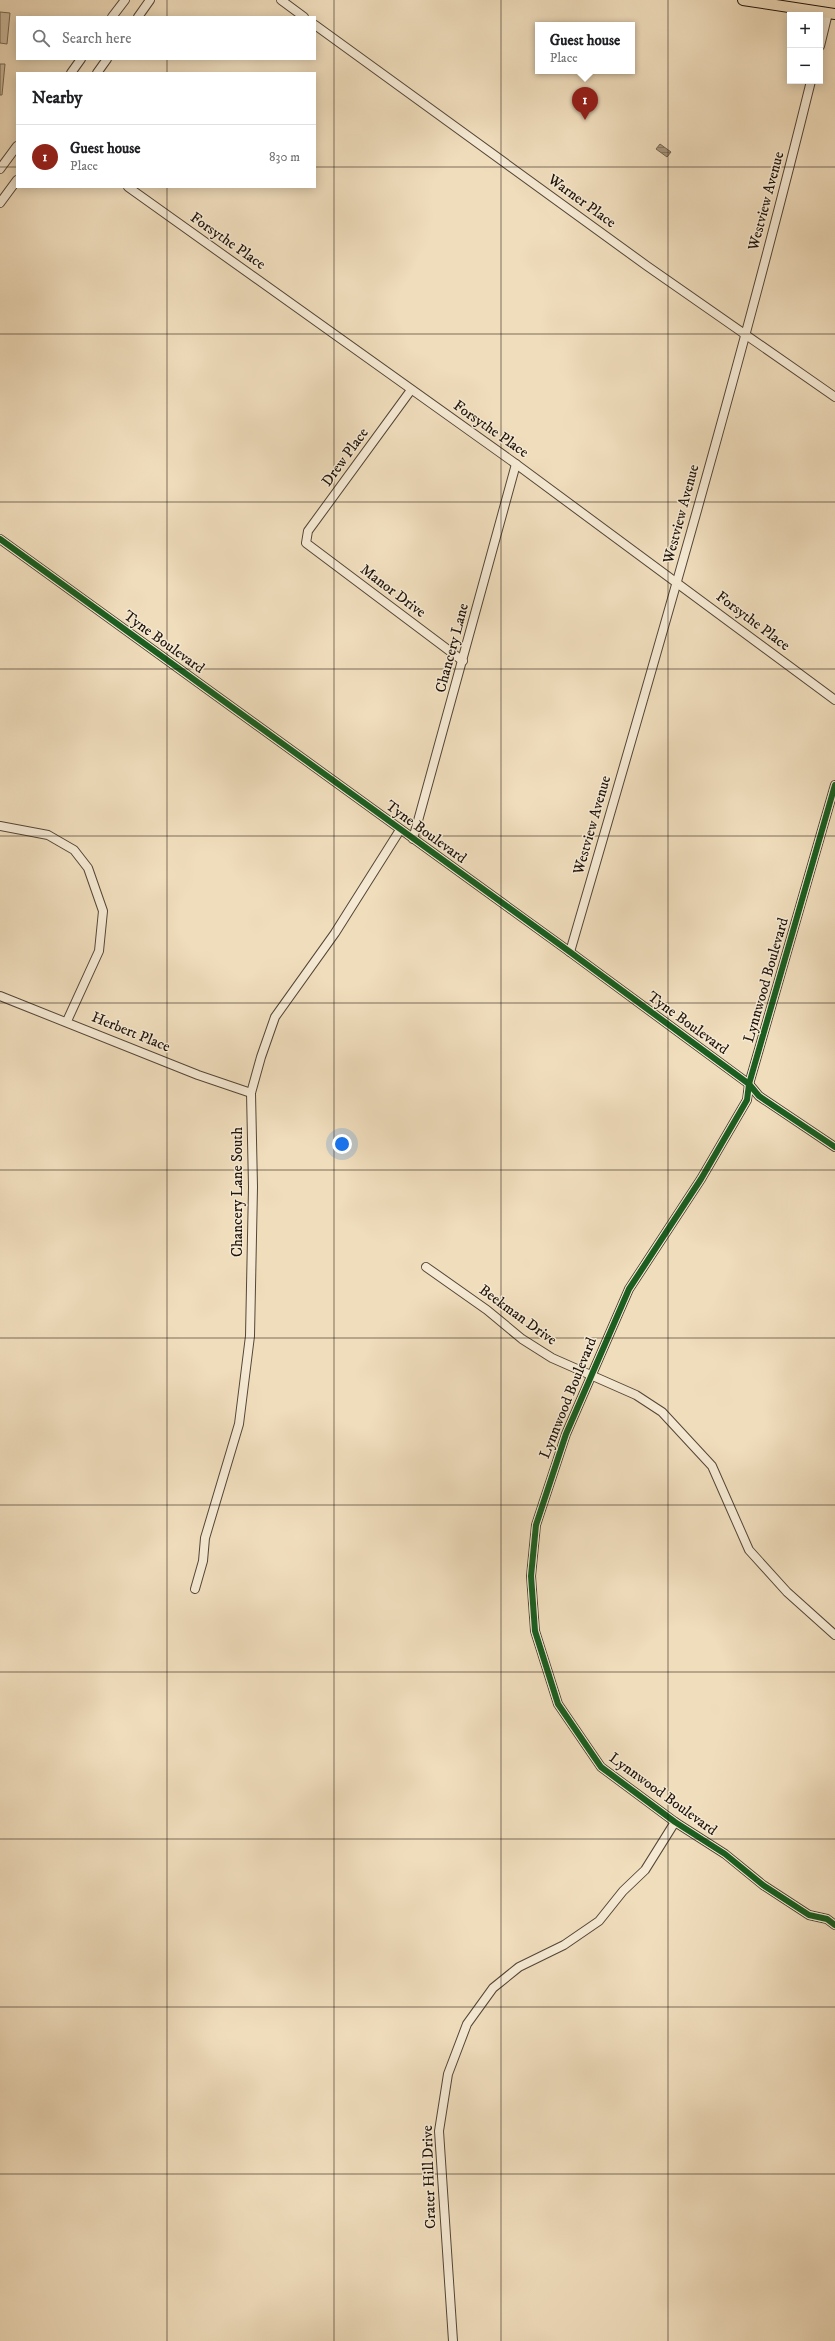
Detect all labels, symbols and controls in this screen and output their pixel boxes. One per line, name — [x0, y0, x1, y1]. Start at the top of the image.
map controls — [787, 12, 823, 84]
button: + — [787, 12, 823, 48]
search box — [16, 16, 316, 60]
popup — [535, 22, 635, 74]
icon: search — [30, 27, 52, 49]
text: Search here — [62, 29, 131, 48]
text: Guest house — [550, 31, 620, 50]
button: − — [787, 48, 823, 84]
text: Place — [550, 50, 578, 66]
text: Nearby — [32, 87, 82, 109]
pin: 1 — [572, 87, 598, 120]
text: Guest house — [70, 139, 141, 158]
text: 1 — [43, 149, 47, 165]
text: 830 m — [269, 149, 300, 165]
street label: Westview Avenue — [743, 149, 788, 254]
text: Place — [70, 158, 98, 174]
street label: Warner Place — [543, 169, 620, 232]
street label: Forsythe Place — [187, 208, 269, 274]
street label: Forsythe Place — [450, 396, 532, 462]
street label: Drew Place — [317, 424, 373, 490]
street label: Westview Avenue — [658, 462, 703, 567]
street label: Manor Drive — [356, 560, 430, 622]
street label: Forsythe Place — [712, 587, 794, 655]
street label: Chancery Lane — [431, 601, 473, 695]
street label: Tyne Boulevard — [120, 606, 209, 678]
street label: Westview Avenue — [569, 773, 615, 877]
street label: Tyne Boulevard — [382, 796, 471, 868]
street label: Lynnwood Boulevard — [739, 915, 793, 1045]
street label: Tyne Boulevard — [644, 987, 733, 1059]
street label: Herbert Place — [89, 1008, 173, 1056]
street label: Chancery Lane South — [228, 1127, 247, 1257]
your location — [332, 1134, 352, 1154]
street label: Beekman Drive — [475, 1280, 561, 1350]
street label: Lynnwood Boulevard — [535, 1334, 601, 1461]
street label: Lynnwood Boulevard — [605, 1748, 721, 1840]
street label: Crater Hill Drive — [418, 2125, 440, 2229]

